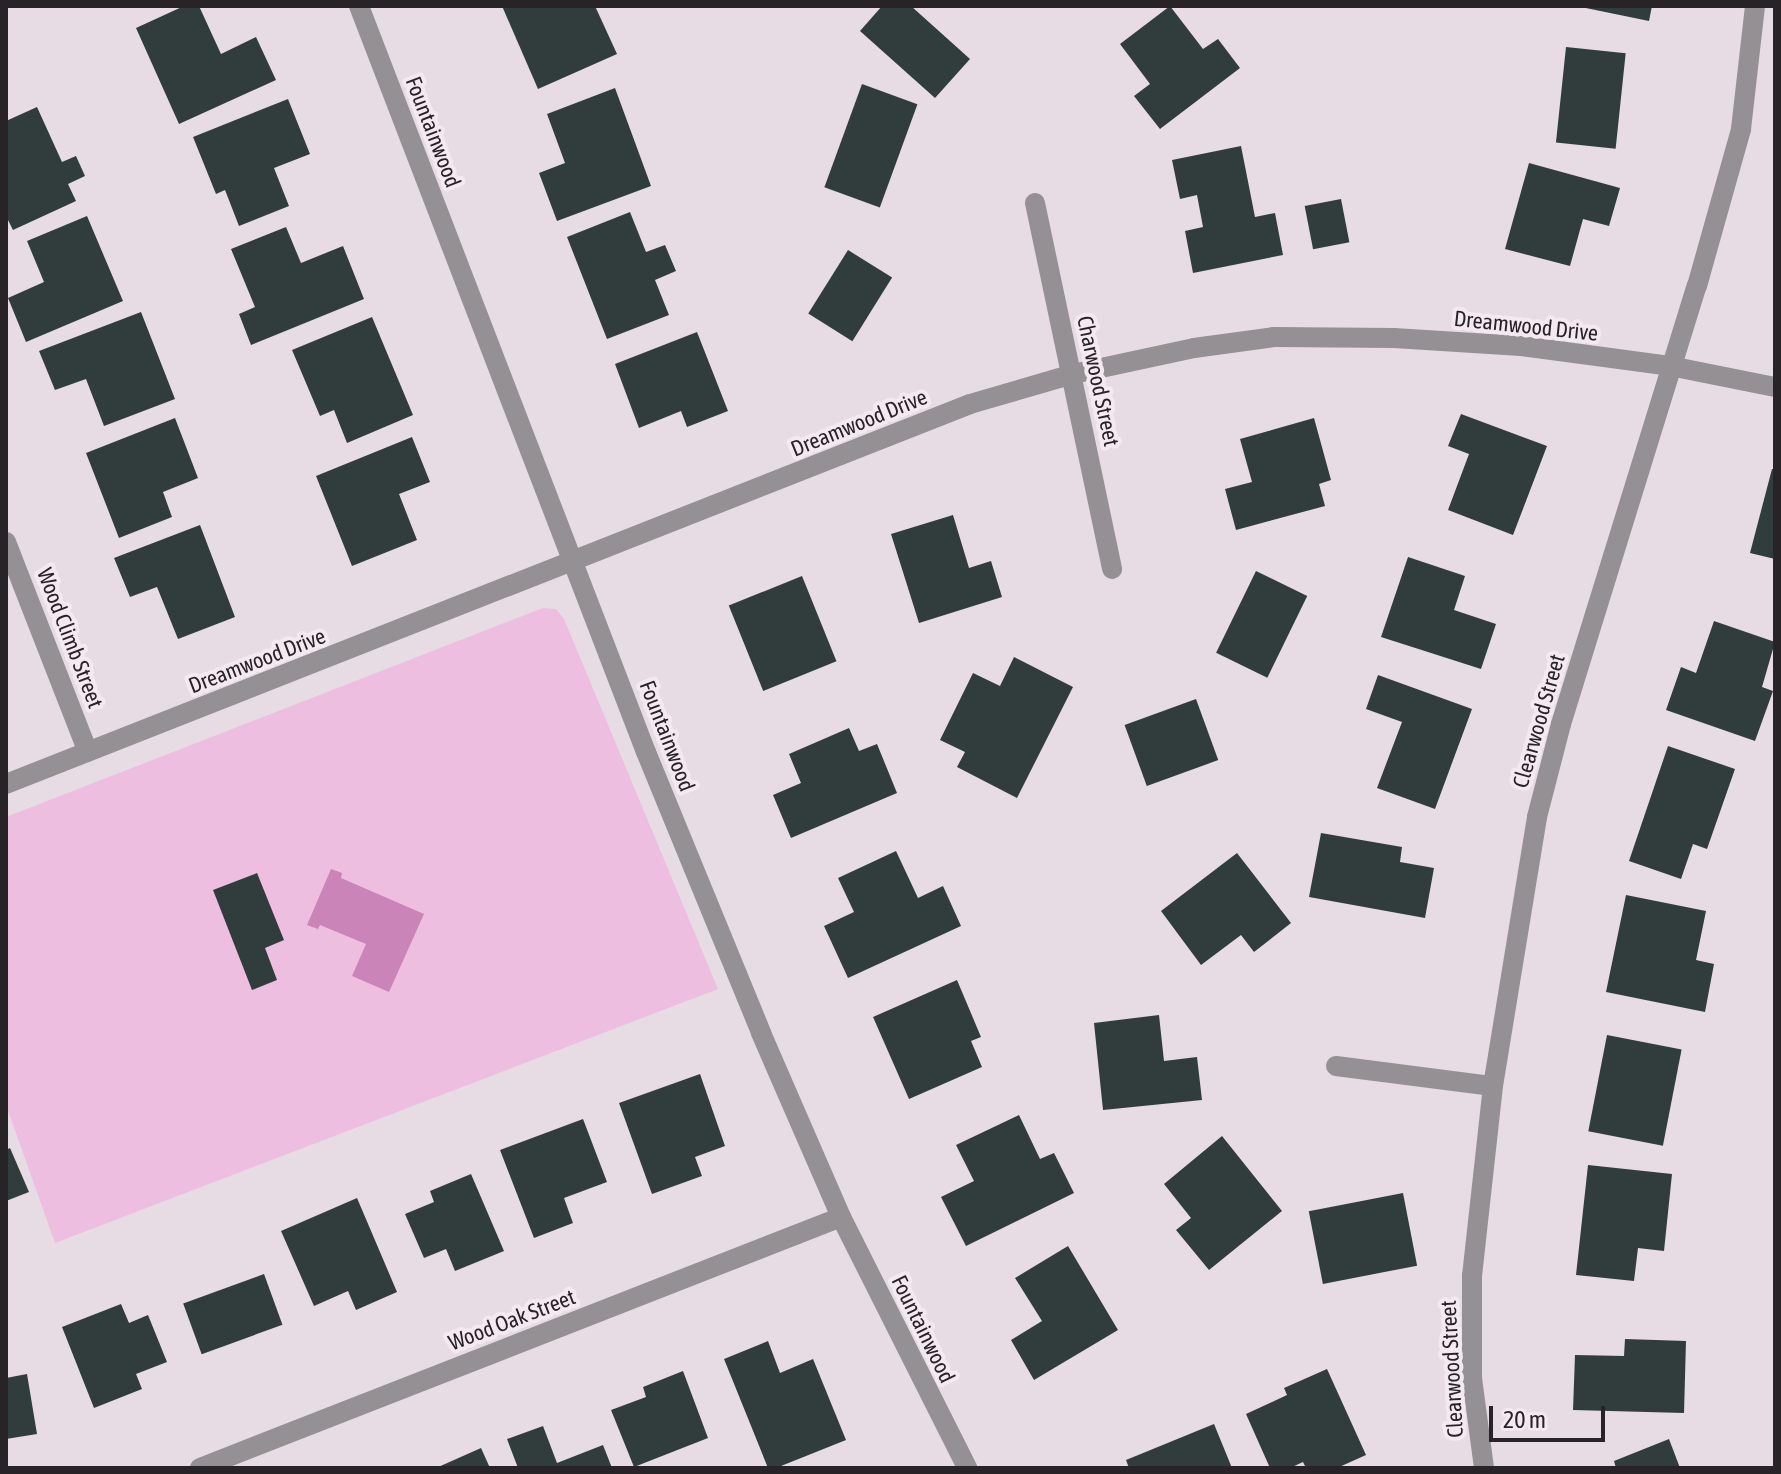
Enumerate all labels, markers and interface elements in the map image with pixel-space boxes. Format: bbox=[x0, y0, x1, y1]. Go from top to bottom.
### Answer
street label: Fountainwood bbox=[400, 73, 466, 191]
street label: Dreamwood Drive bbox=[1453, 305, 1599, 347]
street label: Charwood Street bbox=[1071, 313, 1125, 449]
street label: Dreamwood Drive bbox=[787, 384, 931, 462]
street label: Wood Climb Street bbox=[31, 564, 109, 712]
street label: Dreamwood Drive bbox=[185, 623, 329, 699]
street label: Clearwood Street bbox=[1507, 651, 1571, 791]
street label: Fountainwood bbox=[634, 677, 700, 795]
street label: Fountainwood bbox=[886, 1271, 960, 1387]
street label: Wood Oak Street bbox=[445, 1284, 579, 1356]
street label: Clearwood Street bbox=[1435, 1300, 1469, 1438]
scale bar bbox=[1493, 1390, 1609, 1440]
text: 20 m bbox=[1503, 1406, 1546, 1433]

